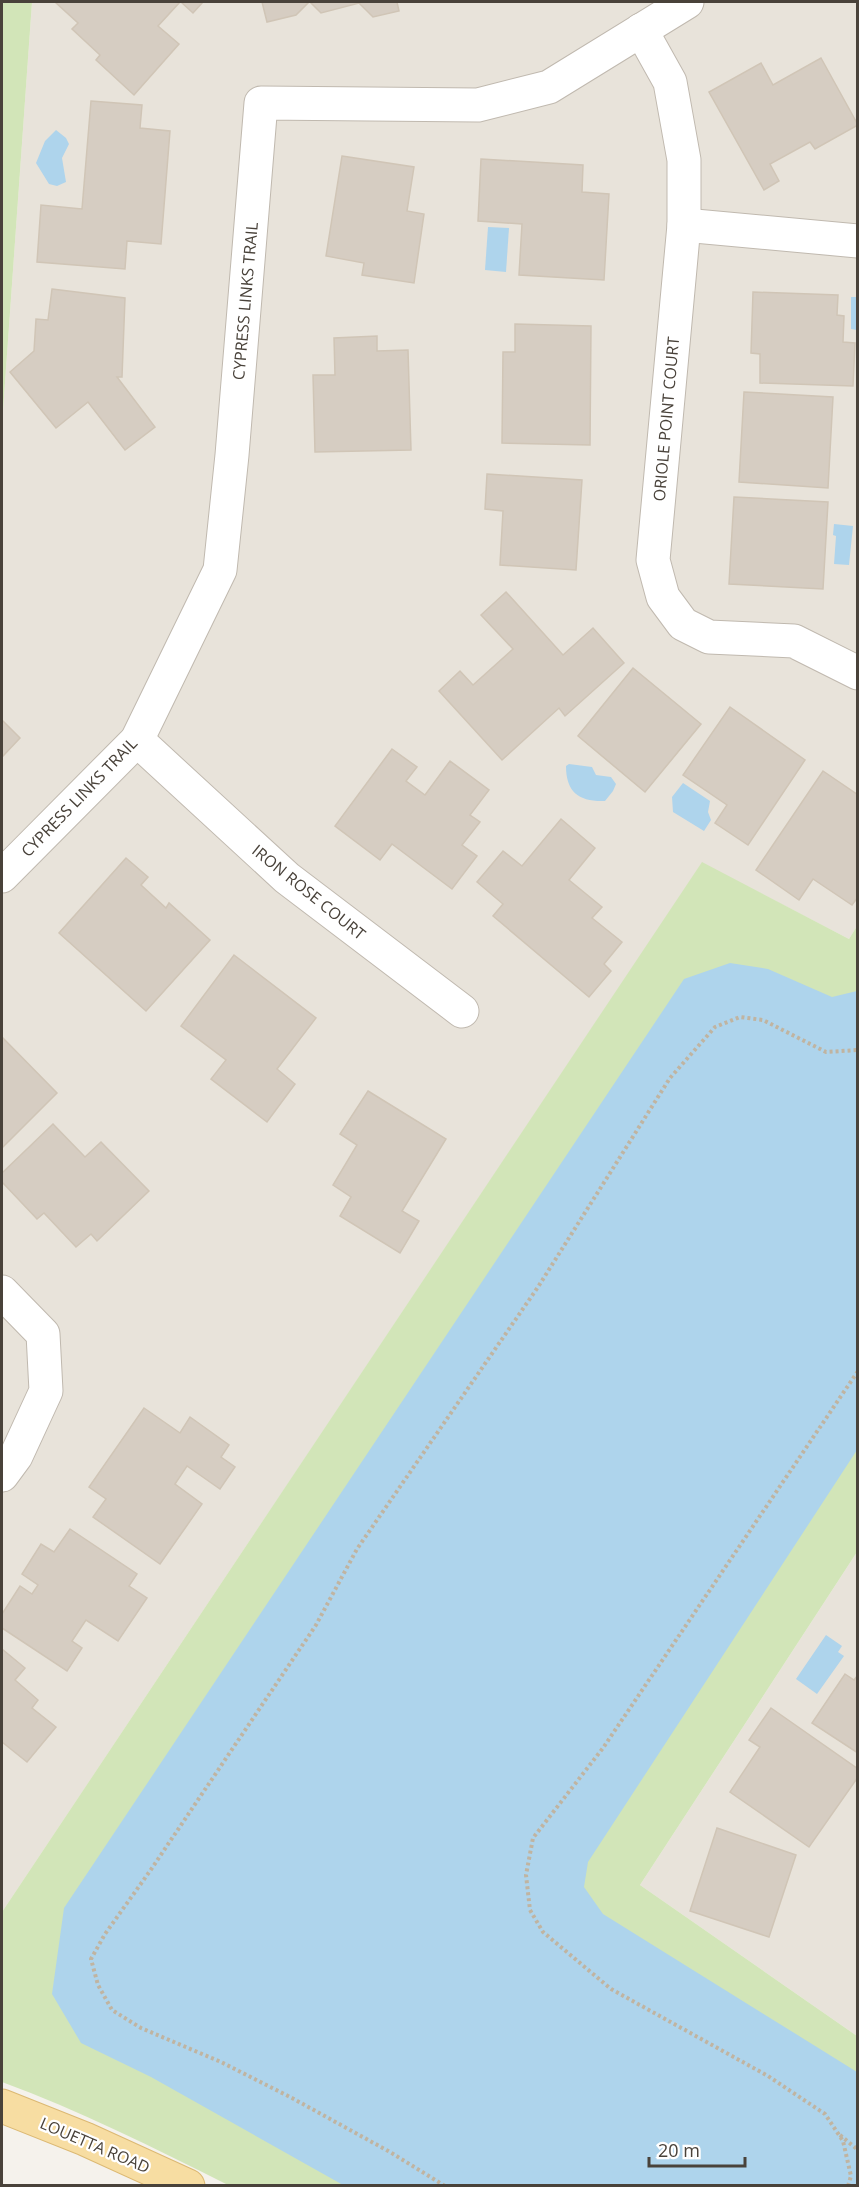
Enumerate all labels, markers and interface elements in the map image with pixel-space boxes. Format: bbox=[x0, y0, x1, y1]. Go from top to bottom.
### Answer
street label: CYPRESS LINKS TRAIL bbox=[227, 221, 263, 381]
street label: ORIOLE POINT COURT bbox=[648, 336, 684, 502]
street label: CYPRESS LINKS TRAIL bbox=[16, 732, 142, 862]
street label: IRON ROSE COURT bbox=[248, 839, 370, 945]
street label: LOUETTA ROAD bbox=[37, 2112, 153, 2178]
scale bar bbox=[649, 2130, 745, 2168]
text: 20 m bbox=[658, 2138, 700, 2162]

